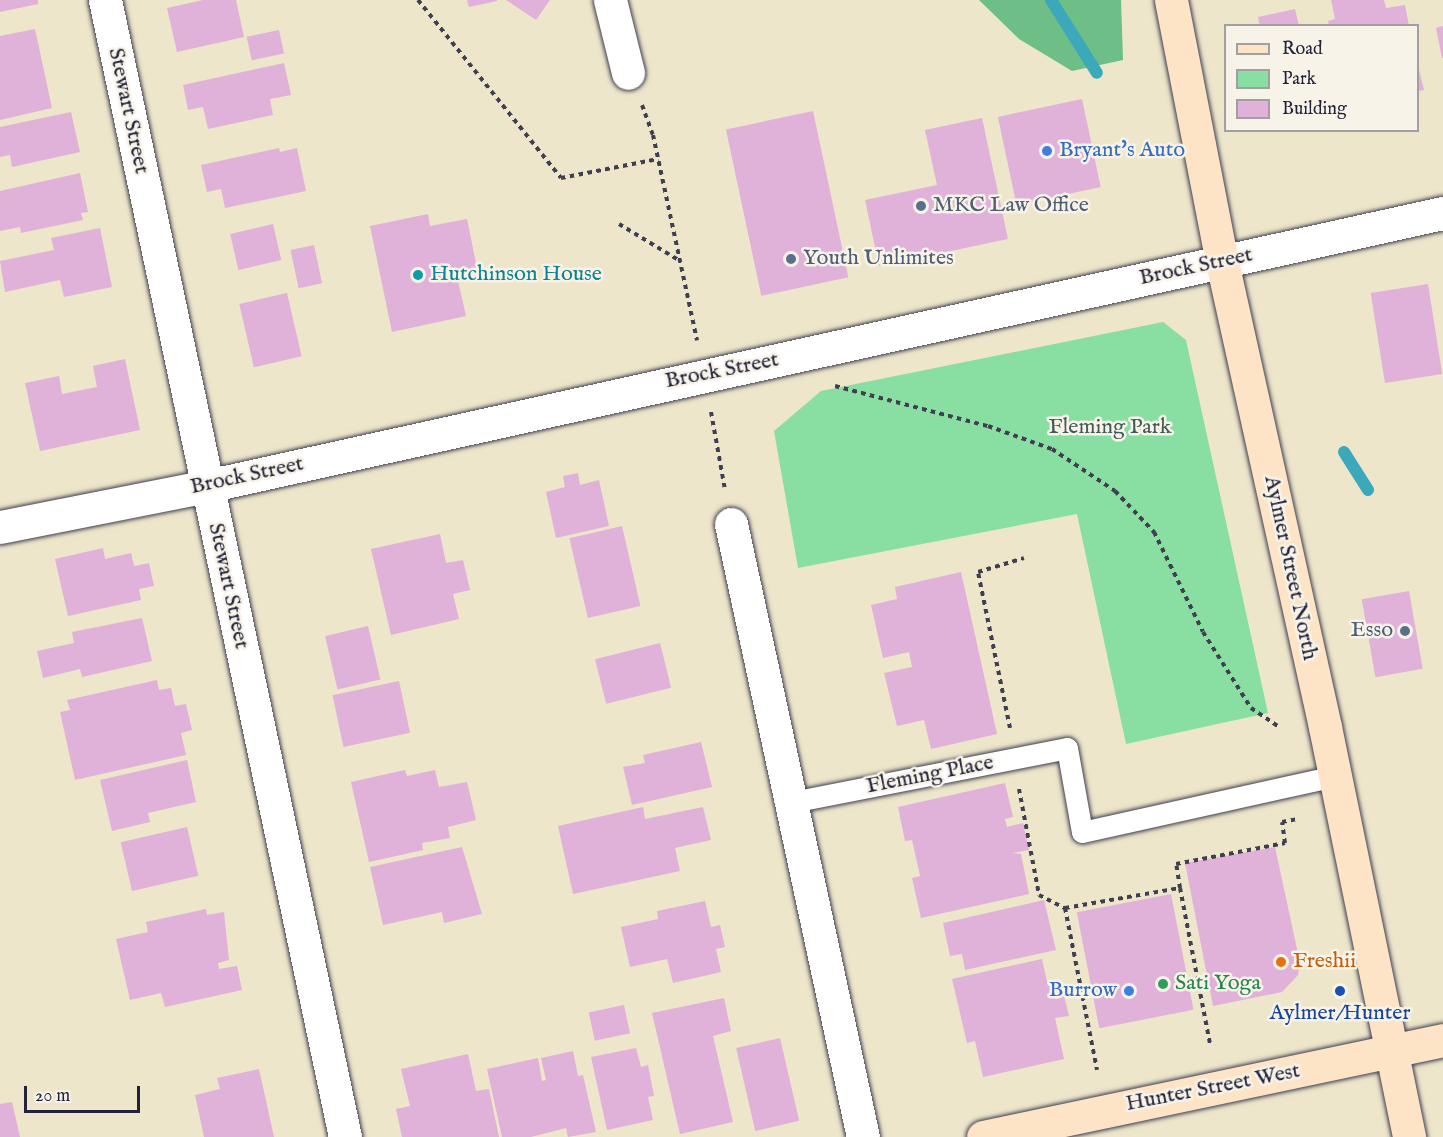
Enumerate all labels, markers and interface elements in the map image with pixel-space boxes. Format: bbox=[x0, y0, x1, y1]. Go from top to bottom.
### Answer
legend bbox=[1224, 24, 1419, 132]
text: Road bbox=[1282, 38, 1323, 61]
street label: Stewart Street bbox=[102, 46, 154, 176]
text: Park bbox=[1282, 68, 1316, 91]
text: Building bbox=[1282, 98, 1347, 121]
place label: Bryant's Auto bbox=[1059, 138, 1185, 164]
marker: Bryant's Auto bbox=[1040, 144, 1054, 158]
place label: MKC Law Office bbox=[933, 193, 1089, 219]
marker: MKC Law Office bbox=[914, 199, 928, 213]
street label: Brock Street bbox=[1137, 242, 1255, 292]
place label: Youth Unlimites bbox=[803, 246, 954, 272]
marker: Youth Unlimites bbox=[784, 252, 798, 266]
place label: Hutchinson House bbox=[430, 262, 602, 288]
marker: Hutchinson House bbox=[411, 268, 425, 282]
street label: Brock Street bbox=[663, 347, 781, 395]
park label: Fleming Park bbox=[1048, 415, 1172, 441]
street label: Brock Street bbox=[188, 451, 306, 501]
street label: Aylmer Street North bbox=[1258, 473, 1322, 663]
street label: Stewart Street bbox=[202, 521, 254, 651]
place label: Esso bbox=[1350, 618, 1393, 644]
marker: Esso bbox=[1398, 624, 1412, 638]
street label: Fleming Place bbox=[864, 750, 996, 800]
place label: Freshii bbox=[1293, 949, 1356, 975]
marker: Freshii bbox=[1274, 955, 1288, 969]
place label: Sati Yoga bbox=[1175, 971, 1261, 997]
marker: Sati Yoga bbox=[1156, 977, 1170, 991]
place label: Burrow bbox=[1049, 978, 1117, 1004]
marker: Burrow bbox=[1122, 984, 1136, 998]
marker: Aylmer/Hunter bbox=[1333, 984, 1347, 998]
place label: Aylmer/Hunter bbox=[1270, 1001, 1410, 1027]
street label: Hunter Street West bbox=[1124, 1058, 1302, 1118]
scale bar bbox=[27, 1074, 142, 1112]
text: 20 m bbox=[35, 1085, 70, 1108]

